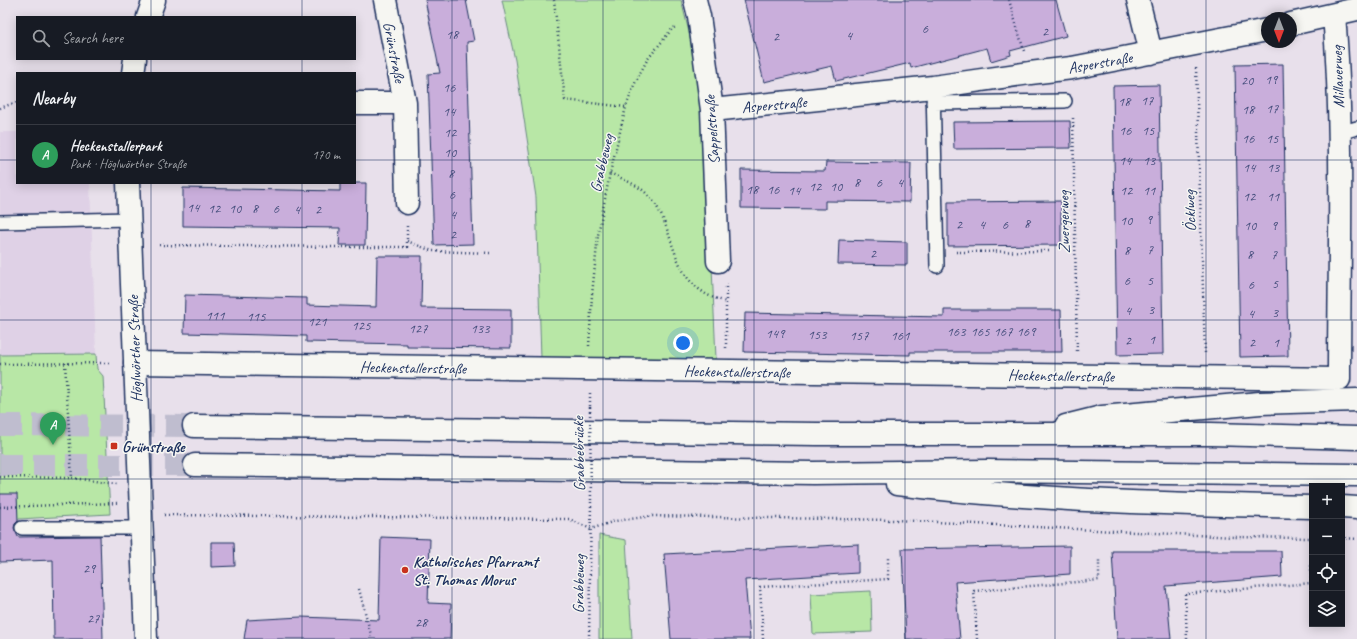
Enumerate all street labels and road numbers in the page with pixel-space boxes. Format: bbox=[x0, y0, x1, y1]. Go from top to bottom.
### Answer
street label: Grünstraße bbox=[378, 20, 410, 86]
street label: Millauerweg bbox=[1327, 44, 1349, 109]
street label: Asperstraße bbox=[1067, 47, 1136, 78]
street label: Asperstraße bbox=[741, 92, 809, 118]
street label: Sappelstraße bbox=[699, 93, 724, 165]
street label: Grabbeweg bbox=[586, 131, 619, 194]
street label: Zwergerweg bbox=[1053, 189, 1075, 254]
street label: Öcklweg bbox=[1179, 189, 1201, 232]
street label: Höglwörther Straße bbox=[123, 293, 147, 403]
street label: Heckenstallerstraße bbox=[360, 357, 468, 379]
street label: Heckenstallerstraße bbox=[684, 361, 792, 383]
street label: Heckenstallerstraße bbox=[1008, 365, 1116, 387]
street label: Grabbebrücke bbox=[568, 415, 590, 492]
street label: Grabbeweg bbox=[568, 553, 590, 614]

